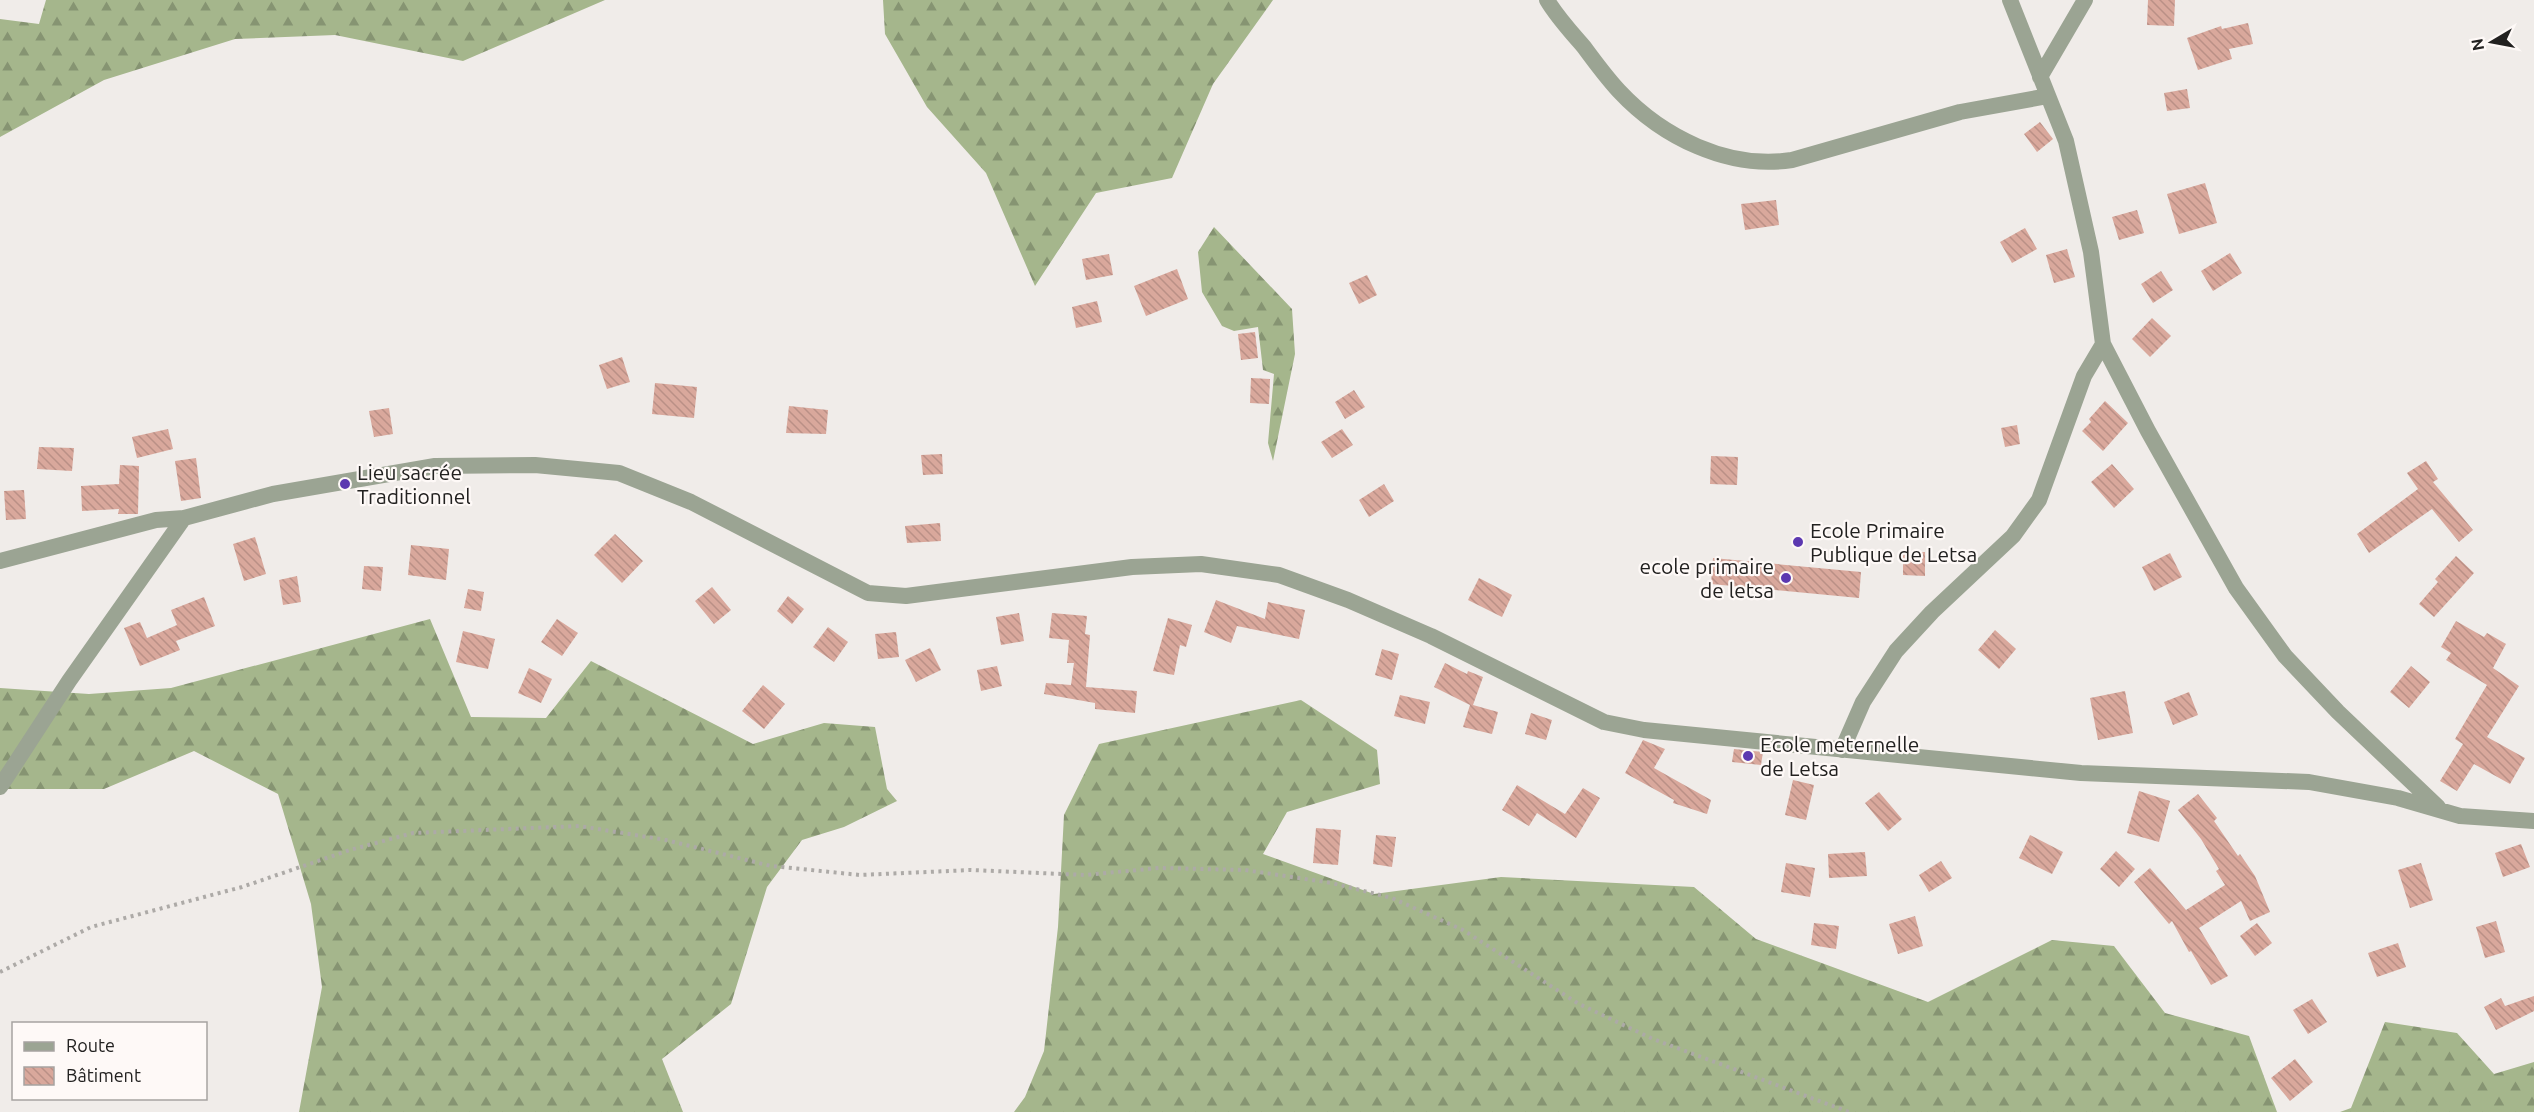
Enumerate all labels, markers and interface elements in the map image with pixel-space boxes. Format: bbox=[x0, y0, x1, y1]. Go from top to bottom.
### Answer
north arrow bbox=[2462, 12, 2522, 72]
text: N bbox=[2467, 37, 2487, 52]
place label: Lieu sacrée Traditionnel bbox=[357, 460, 471, 508]
marker: Lieu sacrée Traditionnel bbox=[338, 477, 352, 491]
place label: Ecole Primaire Publique de Letsa bbox=[1810, 518, 1977, 566]
marker: Ecole Primaire Publique de Letsa bbox=[1791, 535, 1805, 549]
place label: ecole primaire de letsa bbox=[1640, 554, 1774, 602]
marker: ecole primaire de letsa bbox=[1779, 571, 1793, 585]
place label: Ecole meternelle de Letsa bbox=[1760, 732, 1919, 780]
marker: Ecole meternelle de Letsa bbox=[1741, 749, 1755, 763]
legend bbox=[12, 1022, 207, 1100]
text: Route bbox=[66, 1035, 115, 1055]
text: Bâtiment bbox=[66, 1065, 141, 1085]

